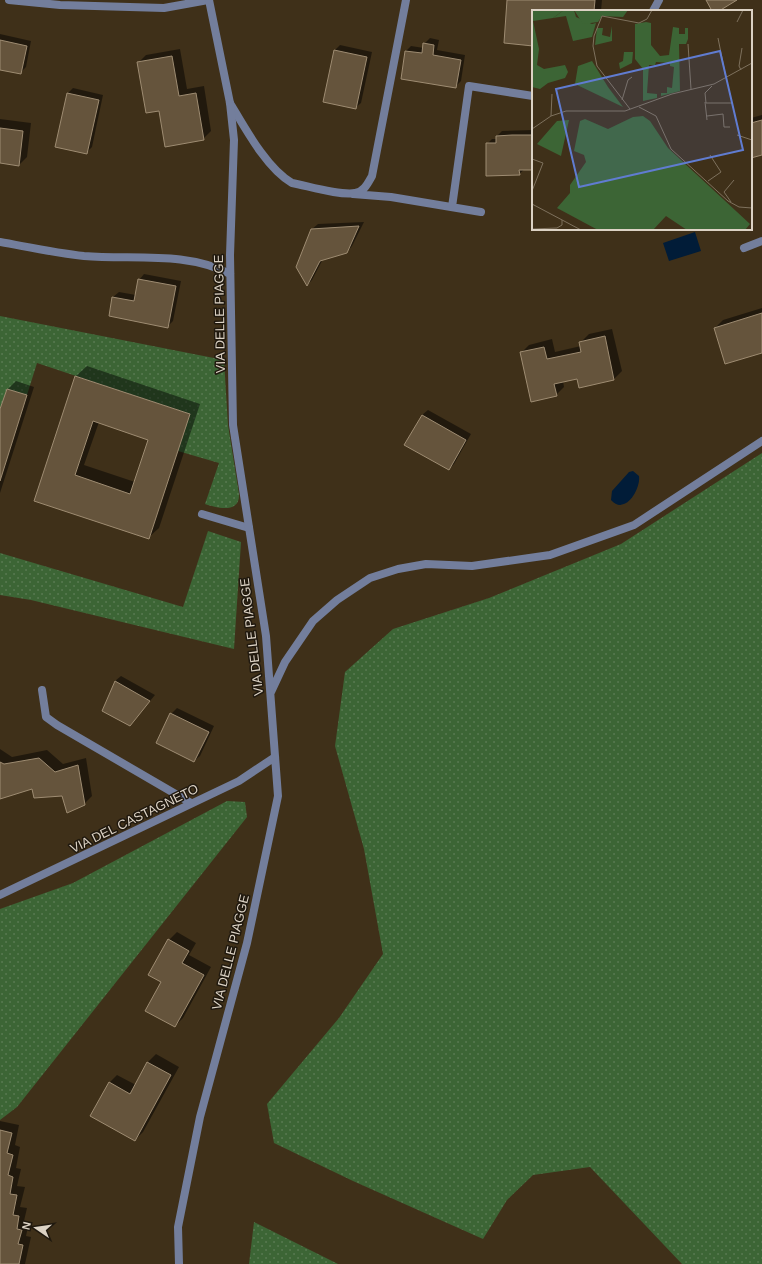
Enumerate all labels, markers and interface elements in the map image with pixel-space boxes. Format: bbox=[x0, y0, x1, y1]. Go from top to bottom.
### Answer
inset map bbox=[532, 10, 752, 230]
street label: VIA DELLE PIAGGE bbox=[211, 254, 228, 373]
street label: VIA DELLE PIAGGE bbox=[237, 577, 266, 697]
street label: VIA DEL CASTAGNETO bbox=[68, 781, 201, 856]
street label: VIA DELLE PIAGGE bbox=[209, 892, 252, 1011]
north arrow bbox=[16, 1208, 56, 1248]
text: N bbox=[20, 1220, 33, 1231]

